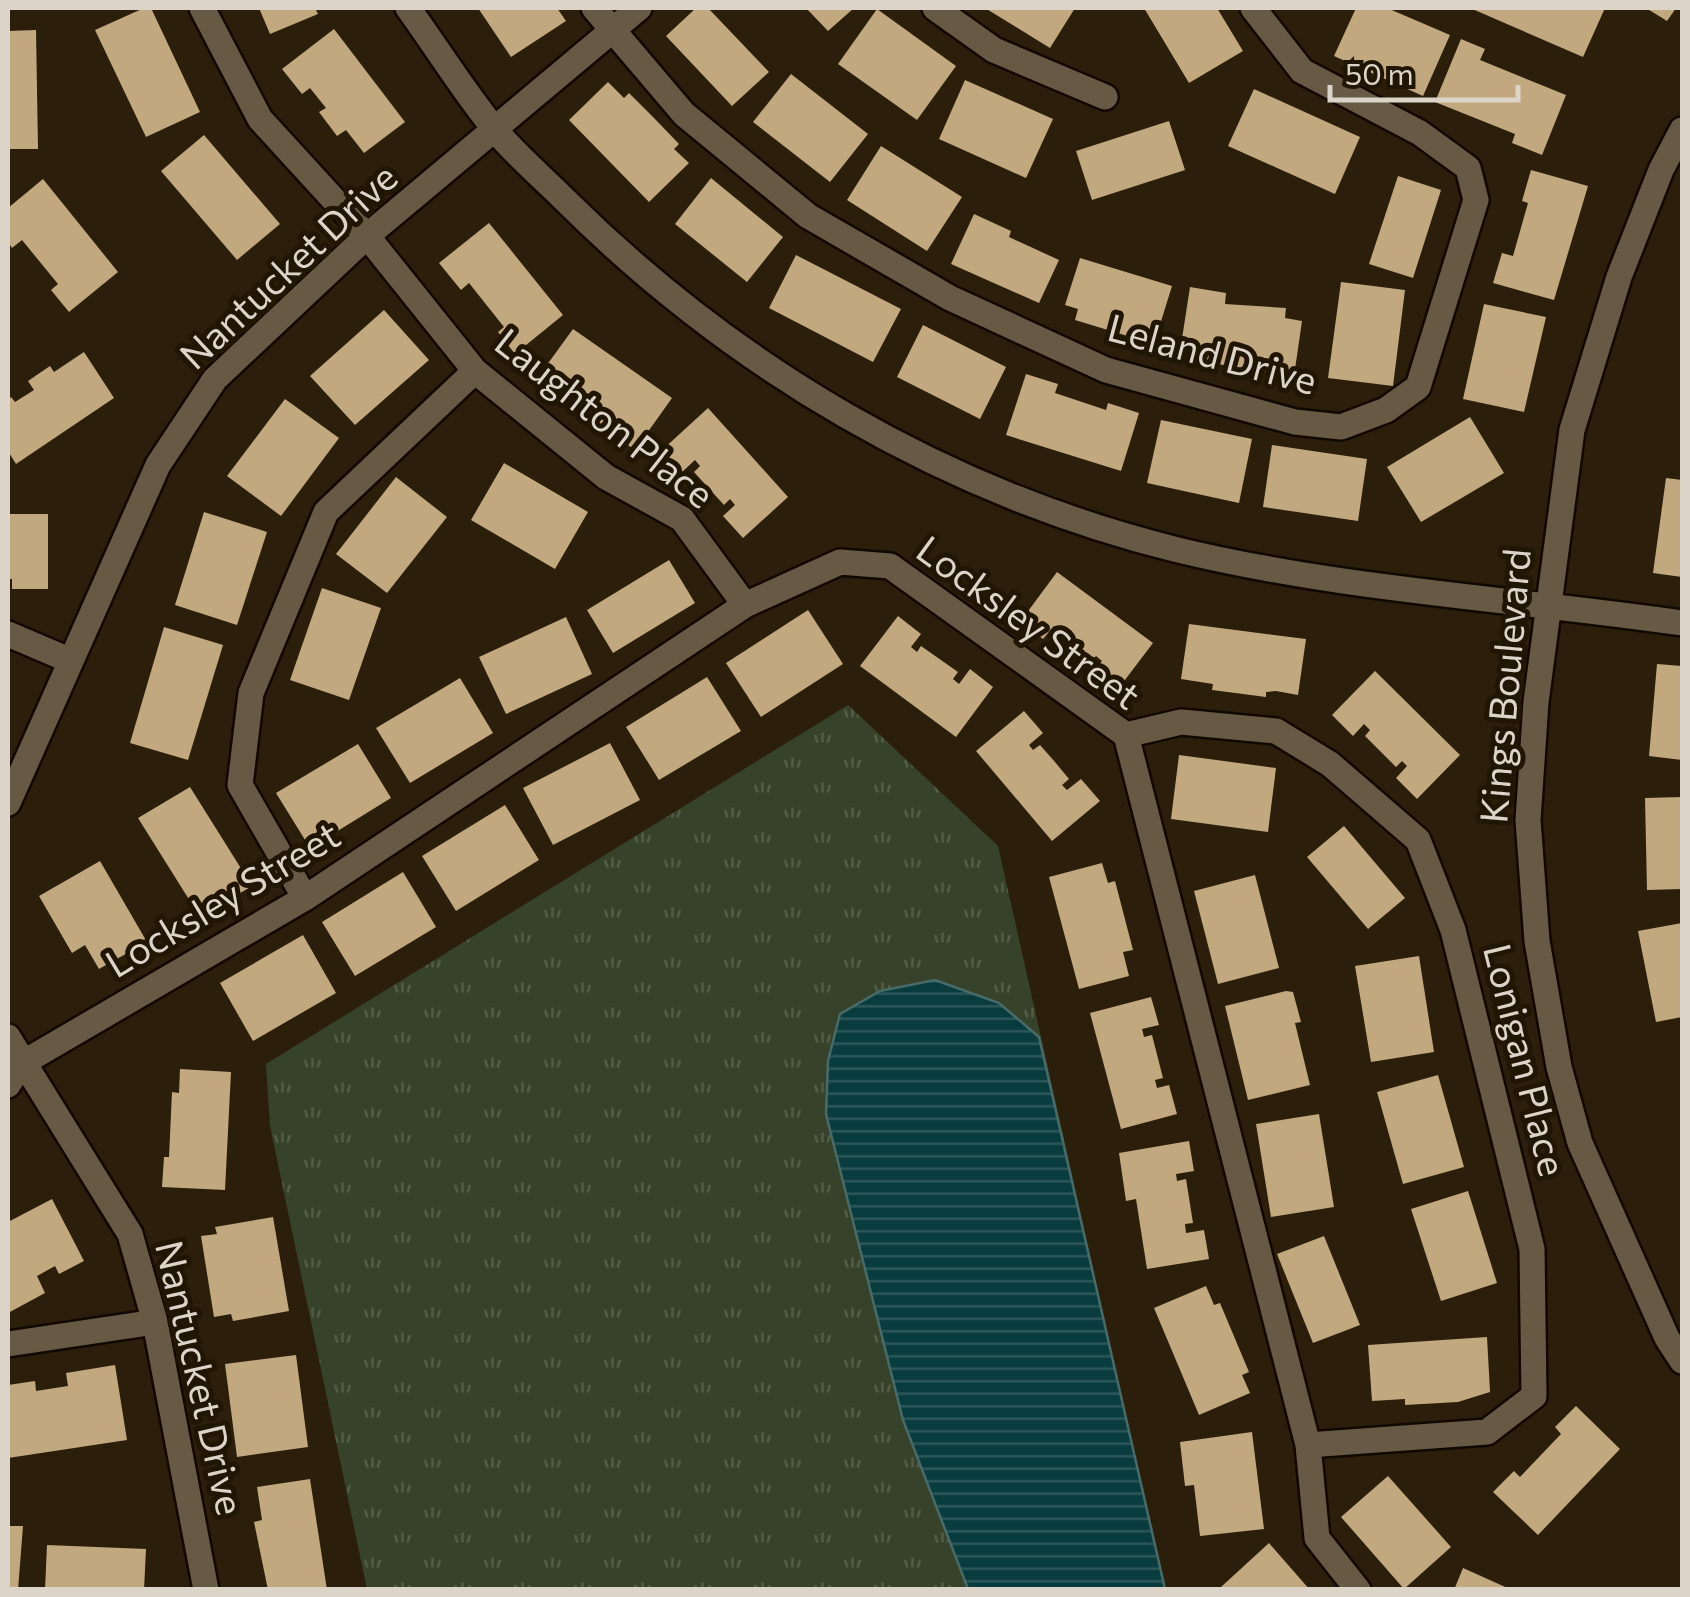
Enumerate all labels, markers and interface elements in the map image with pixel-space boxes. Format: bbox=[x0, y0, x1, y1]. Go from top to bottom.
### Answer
scale bar bbox=[1330, 40, 1518, 102]
text: 50 m bbox=[1345, 54, 1414, 91]
street label: Nantucket Drive bbox=[169, 152, 406, 378]
street label: Leland Drive bbox=[1103, 302, 1322, 403]
street label: Laughton Place bbox=[487, 317, 724, 517]
street label: Locksley Street bbox=[909, 524, 1150, 718]
street label: Kings Boulevard bbox=[1468, 547, 1539, 825]
street label: Locksley Street bbox=[96, 810, 347, 986]
street label: Lonigan Place bbox=[1475, 939, 1578, 1180]
street label: Nantucket Drive bbox=[147, 1236, 256, 1519]

